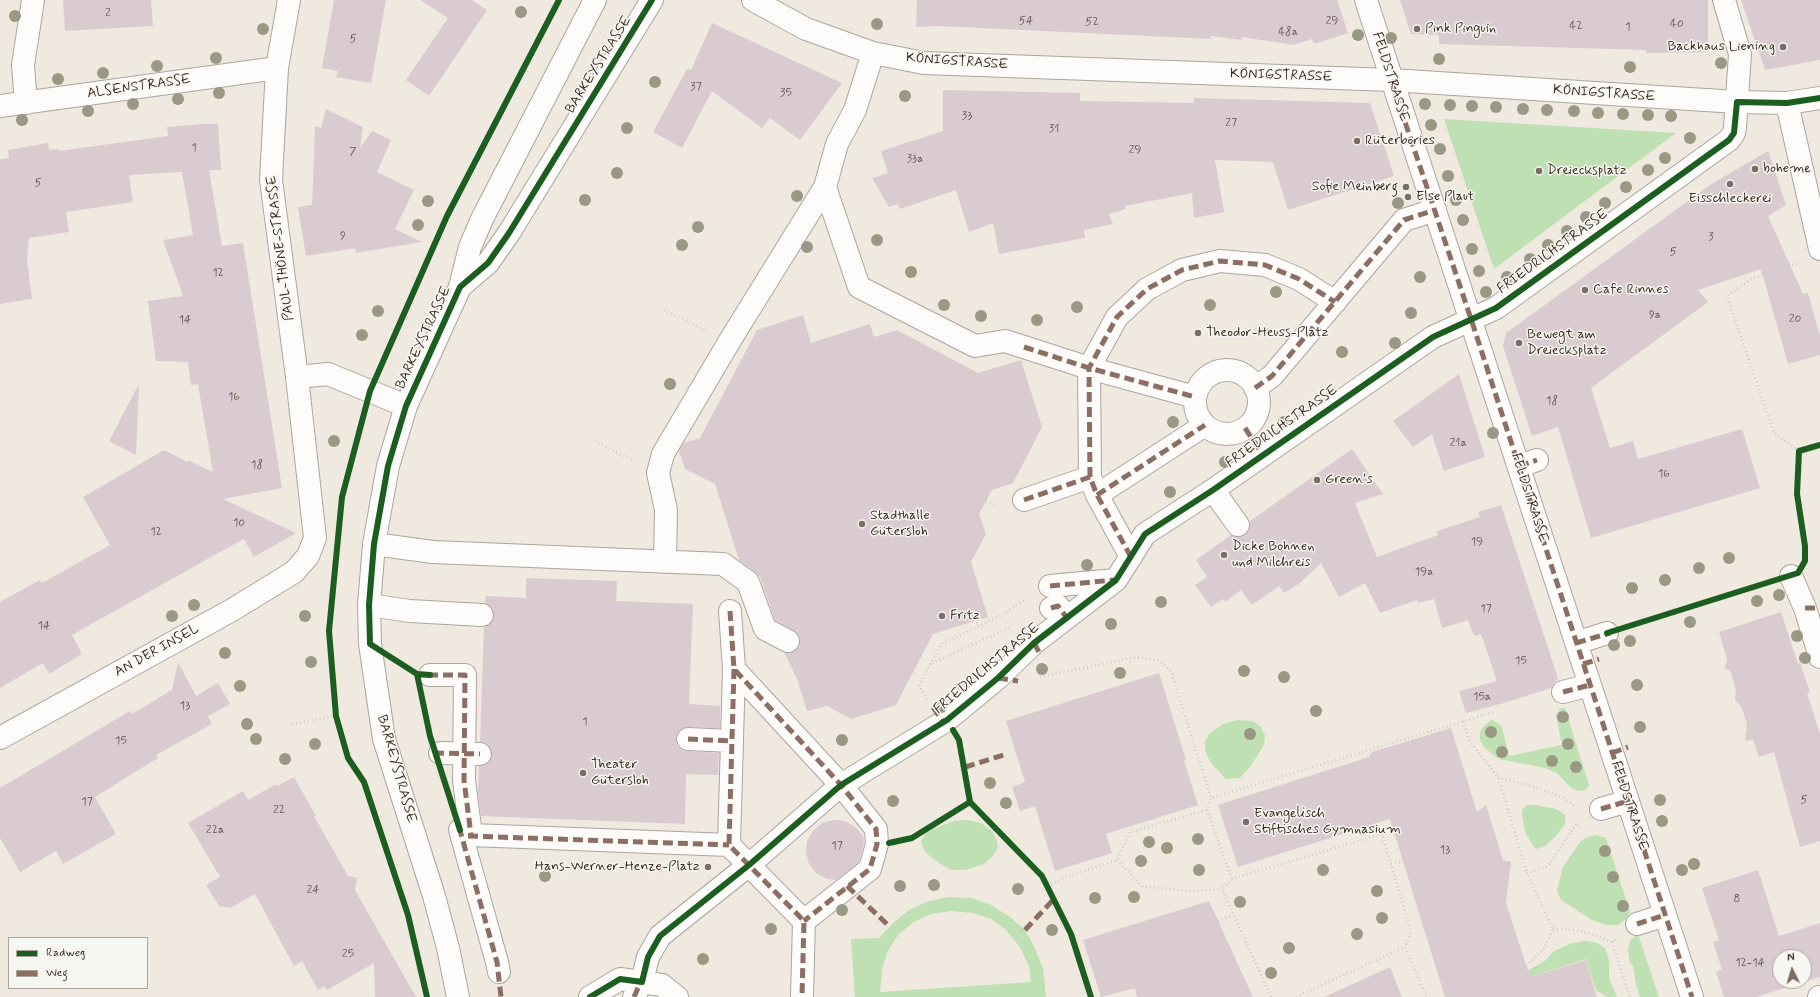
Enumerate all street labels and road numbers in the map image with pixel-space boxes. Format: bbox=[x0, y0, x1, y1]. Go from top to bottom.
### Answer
street label: BARKEYSTRASSE bbox=[562, 13, 636, 117]
street label: FELDSTRASSE bbox=[1368, 30, 1412, 124]
street label: KÖNIGSTRASSE bbox=[905, 50, 1009, 74]
street label: KÖNIGSTRASSE bbox=[1229, 66, 1333, 86]
street label: ALSENSTRASSE bbox=[86, 71, 192, 103]
street label: KÖNIGSTRASSE bbox=[1552, 82, 1656, 106]
street label: PAUL-THÖNE-STRASSE bbox=[264, 174, 298, 322]
street label: FRIEDRICHSTRASSE bbox=[1494, 206, 1612, 298]
street label: BARKEYSTRASSE bbox=[393, 284, 455, 392]
street label: FRIEDRICHSTRASSE bbox=[1223, 382, 1341, 472]
street label: FELDSTRASSE bbox=[1507, 451, 1551, 545]
street label: FRIEDRICHSTRASSE bbox=[931, 620, 1043, 718]
street label: AN DER INSEL bbox=[112, 621, 202, 681]
street label: BARKEYSTRASSE bbox=[373, 713, 419, 825]
street label: FELDSTRASSE bbox=[1607, 759, 1651, 853]

